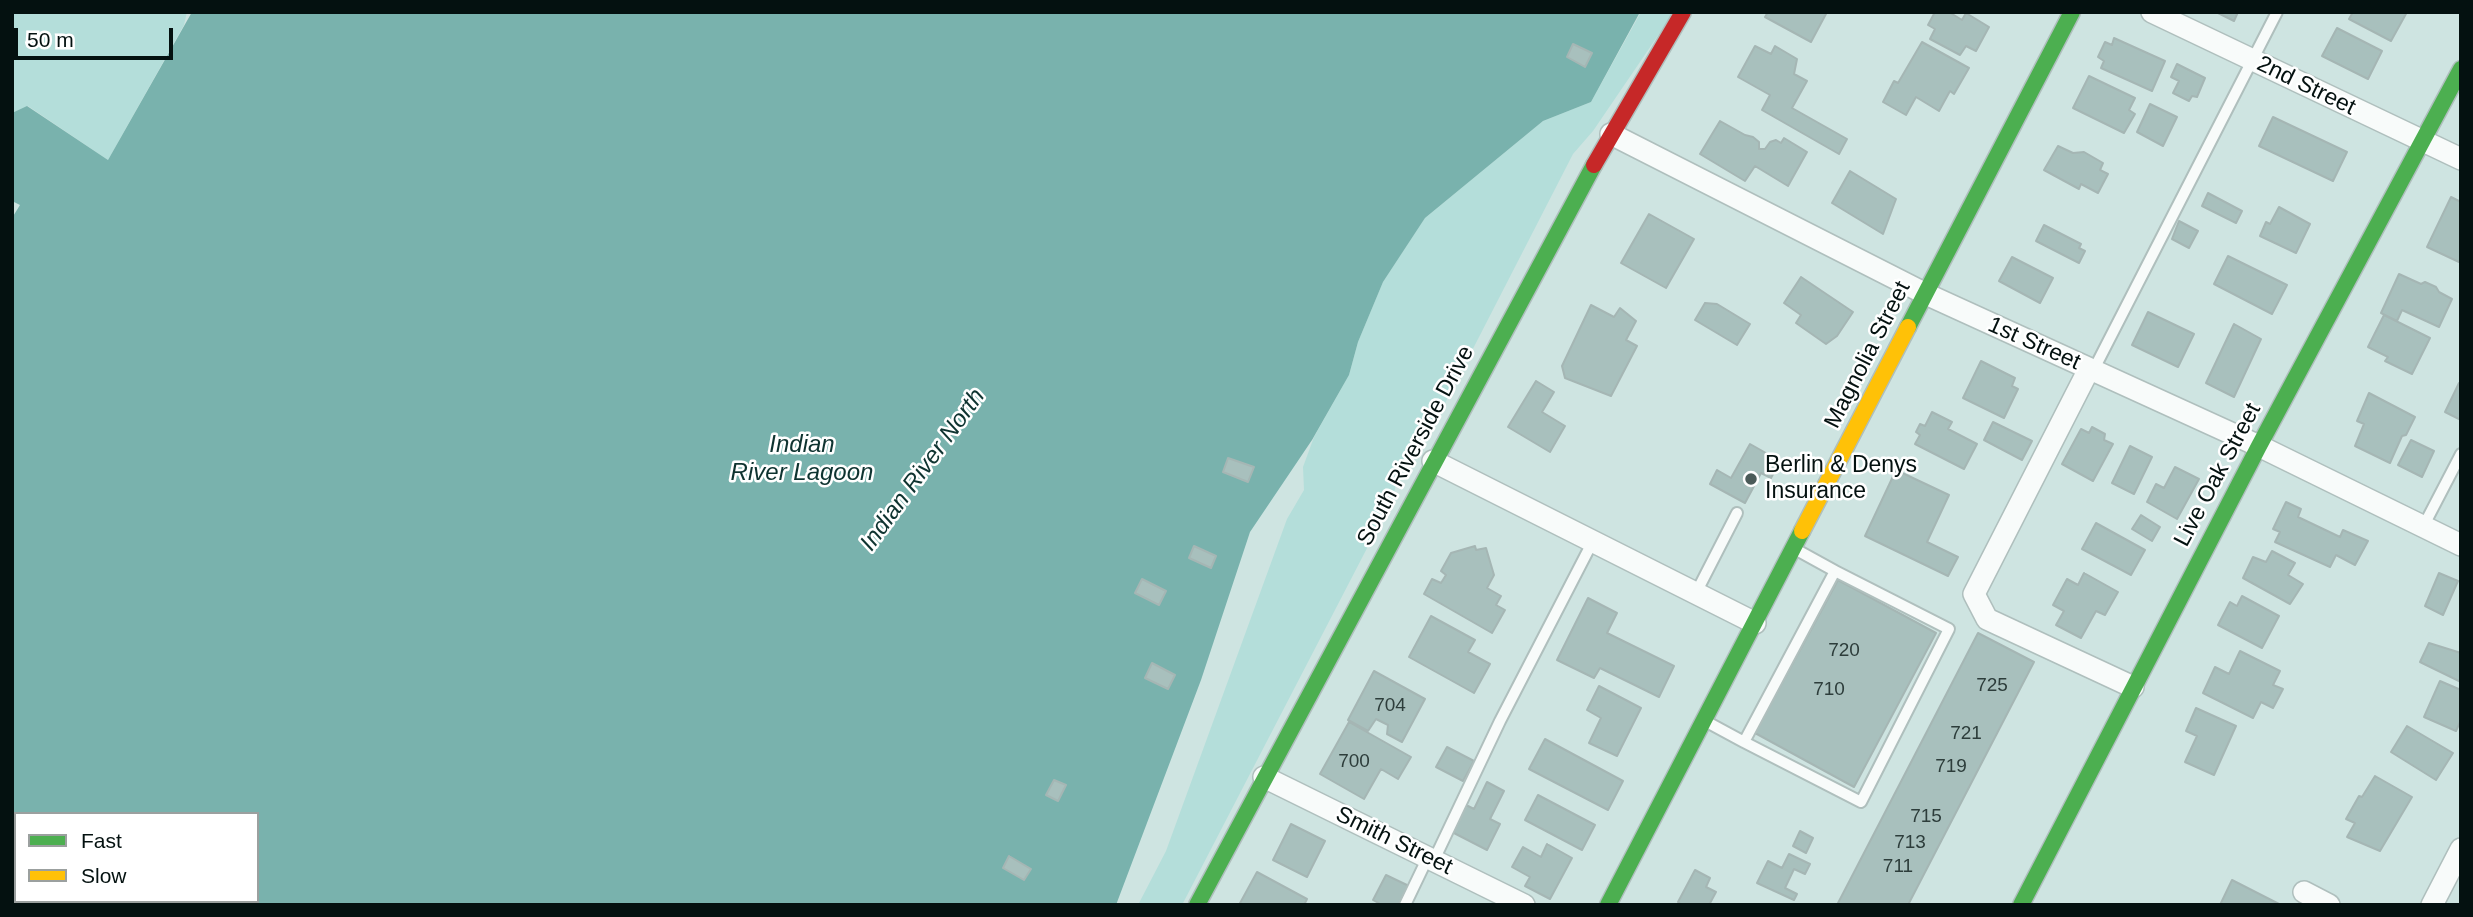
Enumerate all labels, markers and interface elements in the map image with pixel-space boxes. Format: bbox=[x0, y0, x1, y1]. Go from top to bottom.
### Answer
scale bar bbox=[18, 14, 177, 58]
text: 50 m bbox=[27, 28, 74, 51]
street label: 2nd Street bbox=[2252, 50, 2360, 122]
street label: Magnolia Street bbox=[1819, 277, 1917, 433]
street label: 1st Street bbox=[1983, 311, 2085, 377]
street label: South Riverside Drive bbox=[1352, 341, 1480, 551]
water label: Indian River North bbox=[855, 383, 991, 557]
street label: Live Oak Street bbox=[2169, 399, 2267, 551]
water label: Indian River Lagoon bbox=[731, 431, 873, 487]
place label: Berlin & Denys Insurance bbox=[1765, 452, 1917, 506]
marker: Berlin & Denys Insurance bbox=[1743, 471, 1759, 487]
house number: 720 bbox=[1828, 640, 1860, 662]
house number: 725 bbox=[1976, 675, 2008, 697]
house number: 710 bbox=[1813, 679, 1845, 701]
house number: 704 bbox=[1374, 695, 1406, 717]
house number: 721 bbox=[1950, 723, 1982, 745]
house number: 700 bbox=[1338, 751, 1370, 773]
house number: 719 bbox=[1935, 756, 1967, 778]
street label: Smith Street bbox=[1331, 801, 1457, 881]
house number: 715 bbox=[1910, 806, 1942, 828]
legend bbox=[14, 812, 259, 903]
text: Fast bbox=[81, 829, 122, 852]
house number: 713 bbox=[1894, 832, 1926, 854]
house number: 711 bbox=[1883, 856, 1913, 878]
text: Slow bbox=[81, 864, 127, 887]

